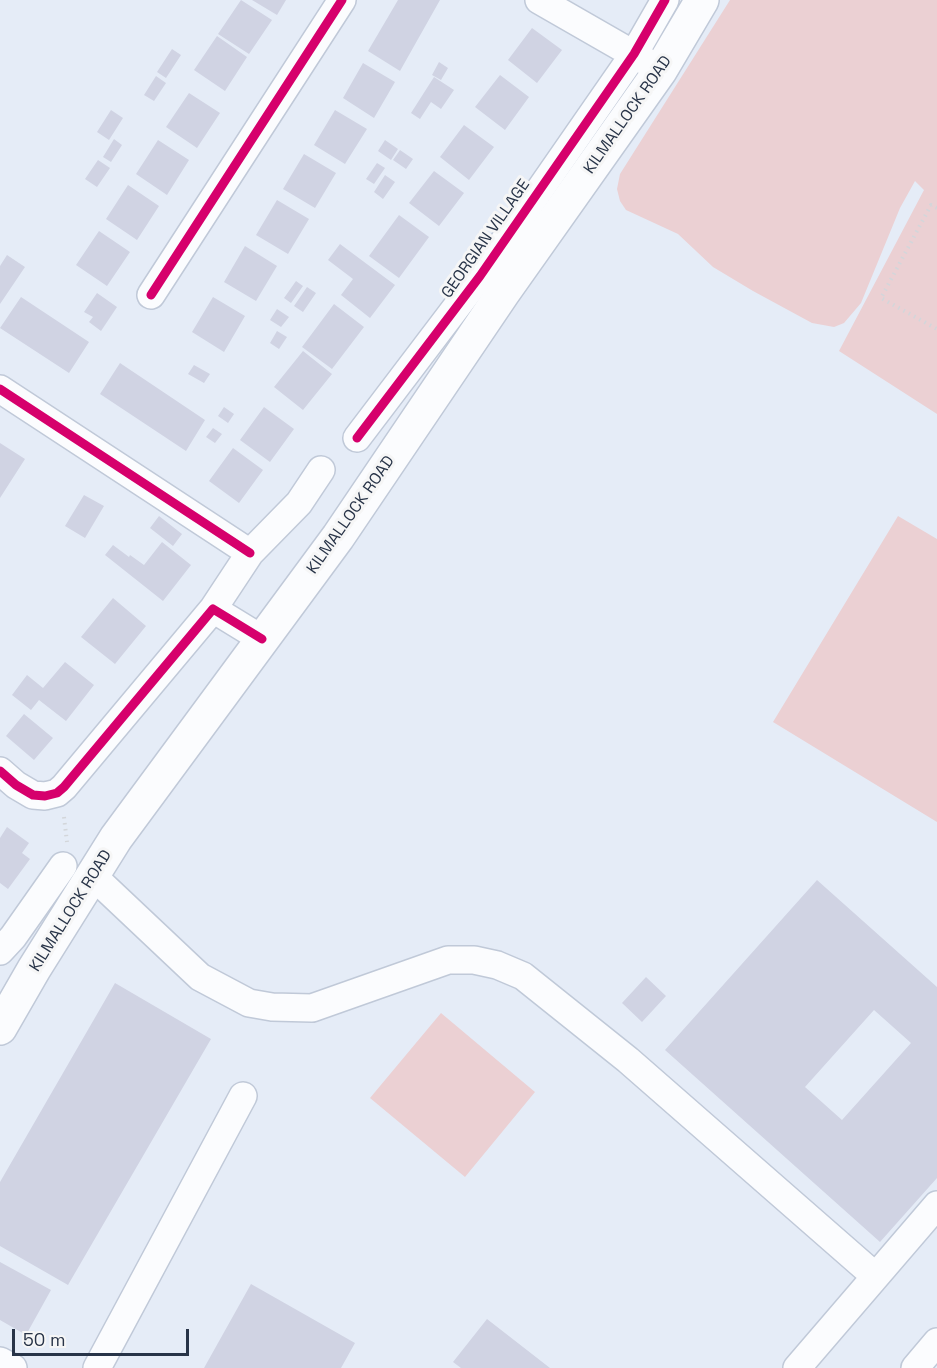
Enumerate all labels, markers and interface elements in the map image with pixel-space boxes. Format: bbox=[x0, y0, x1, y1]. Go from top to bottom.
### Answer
street label: KILMALLOCK ROAD bbox=[580, 52, 676, 178]
street label: GEORGIAN VILLAGE bbox=[438, 176, 534, 302]
street label: KILMALLOCK ROAD bbox=[303, 452, 399, 578]
street label: KILMALLOCK ROAD bbox=[26, 847, 116, 975]
scale bar bbox=[15, 1317, 192, 1355]
text: 50 m bbox=[23, 1328, 65, 1351]

